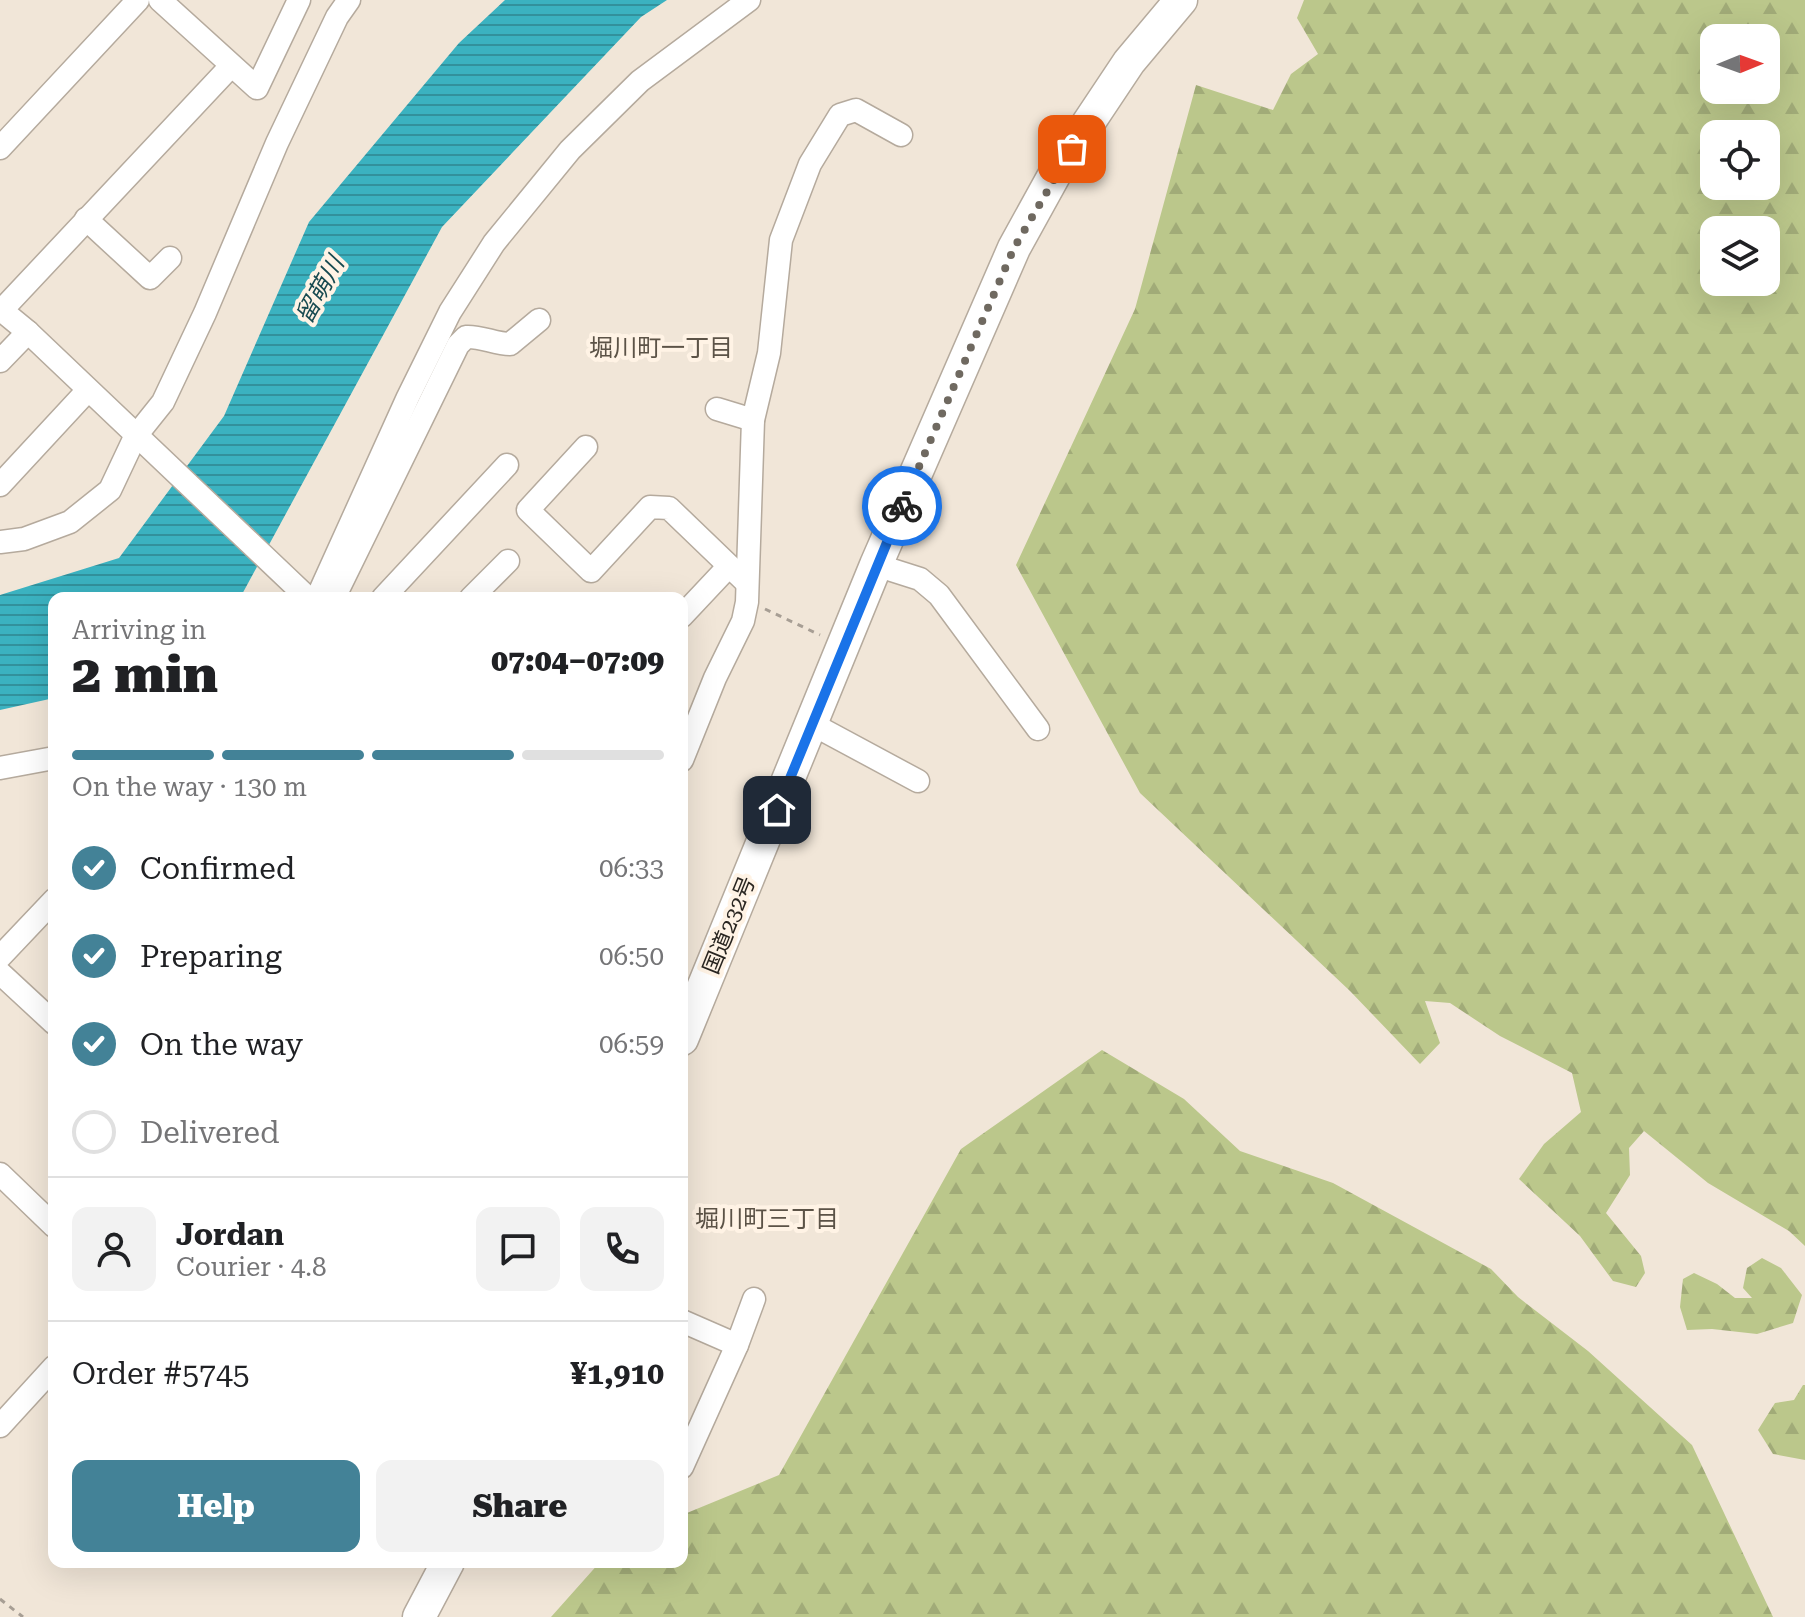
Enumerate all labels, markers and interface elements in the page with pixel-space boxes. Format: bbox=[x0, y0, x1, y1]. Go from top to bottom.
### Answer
north arrow bbox=[1700, 24, 1780, 104]
map controls bbox=[1700, 24, 1780, 296]
pin bbox=[1038, 115, 1106, 183]
button: locate bbox=[1700, 120, 1780, 200]
icon: bag bbox=[1050, 127, 1094, 171]
button: layers bbox=[1700, 216, 1780, 296]
water label: 留萌川 bbox=[290, 249, 351, 328]
district label: 堀川町一丁目 bbox=[589, 334, 733, 362]
courier bbox=[862, 466, 942, 546]
icon: bike bbox=[880, 484, 924, 528]
text: Arriving in bbox=[72, 615, 206, 645]
text: 07:04–07:09 bbox=[491, 643, 664, 678]
text: 2 min bbox=[72, 644, 218, 705]
text: On the way · 130 m bbox=[72, 772, 307, 802]
pin bbox=[743, 776, 811, 844]
icon: home bbox=[755, 788, 799, 832]
icon: check bbox=[72, 846, 116, 890]
text: Confirmed bbox=[140, 851, 295, 886]
text: 06:33 bbox=[599, 853, 664, 883]
street label: 国道232号 bbox=[698, 873, 760, 977]
icon: check bbox=[72, 934, 116, 978]
text: Preparing bbox=[140, 939, 282, 974]
text: 06:50 bbox=[599, 941, 664, 971]
icon: check bbox=[72, 1022, 116, 1066]
text: On the way bbox=[140, 1027, 303, 1062]
text: 06:59 bbox=[599, 1029, 664, 1059]
text: Delivered bbox=[140, 1115, 279, 1150]
district label: 堀川町三丁目 bbox=[695, 1205, 839, 1233]
button: person bbox=[72, 1207, 156, 1291]
button: chat bbox=[476, 1207, 560, 1291]
button: phone bbox=[580, 1207, 664, 1291]
text: Jordan bbox=[176, 1217, 284, 1252]
text: Courier · 4.8 bbox=[176, 1252, 326, 1282]
text: Order #5745 bbox=[72, 1356, 250, 1391]
text: ¥1,910 bbox=[570, 1356, 664, 1391]
button: Help bbox=[72, 1460, 360, 1552]
button: Share bbox=[376, 1460, 664, 1552]

